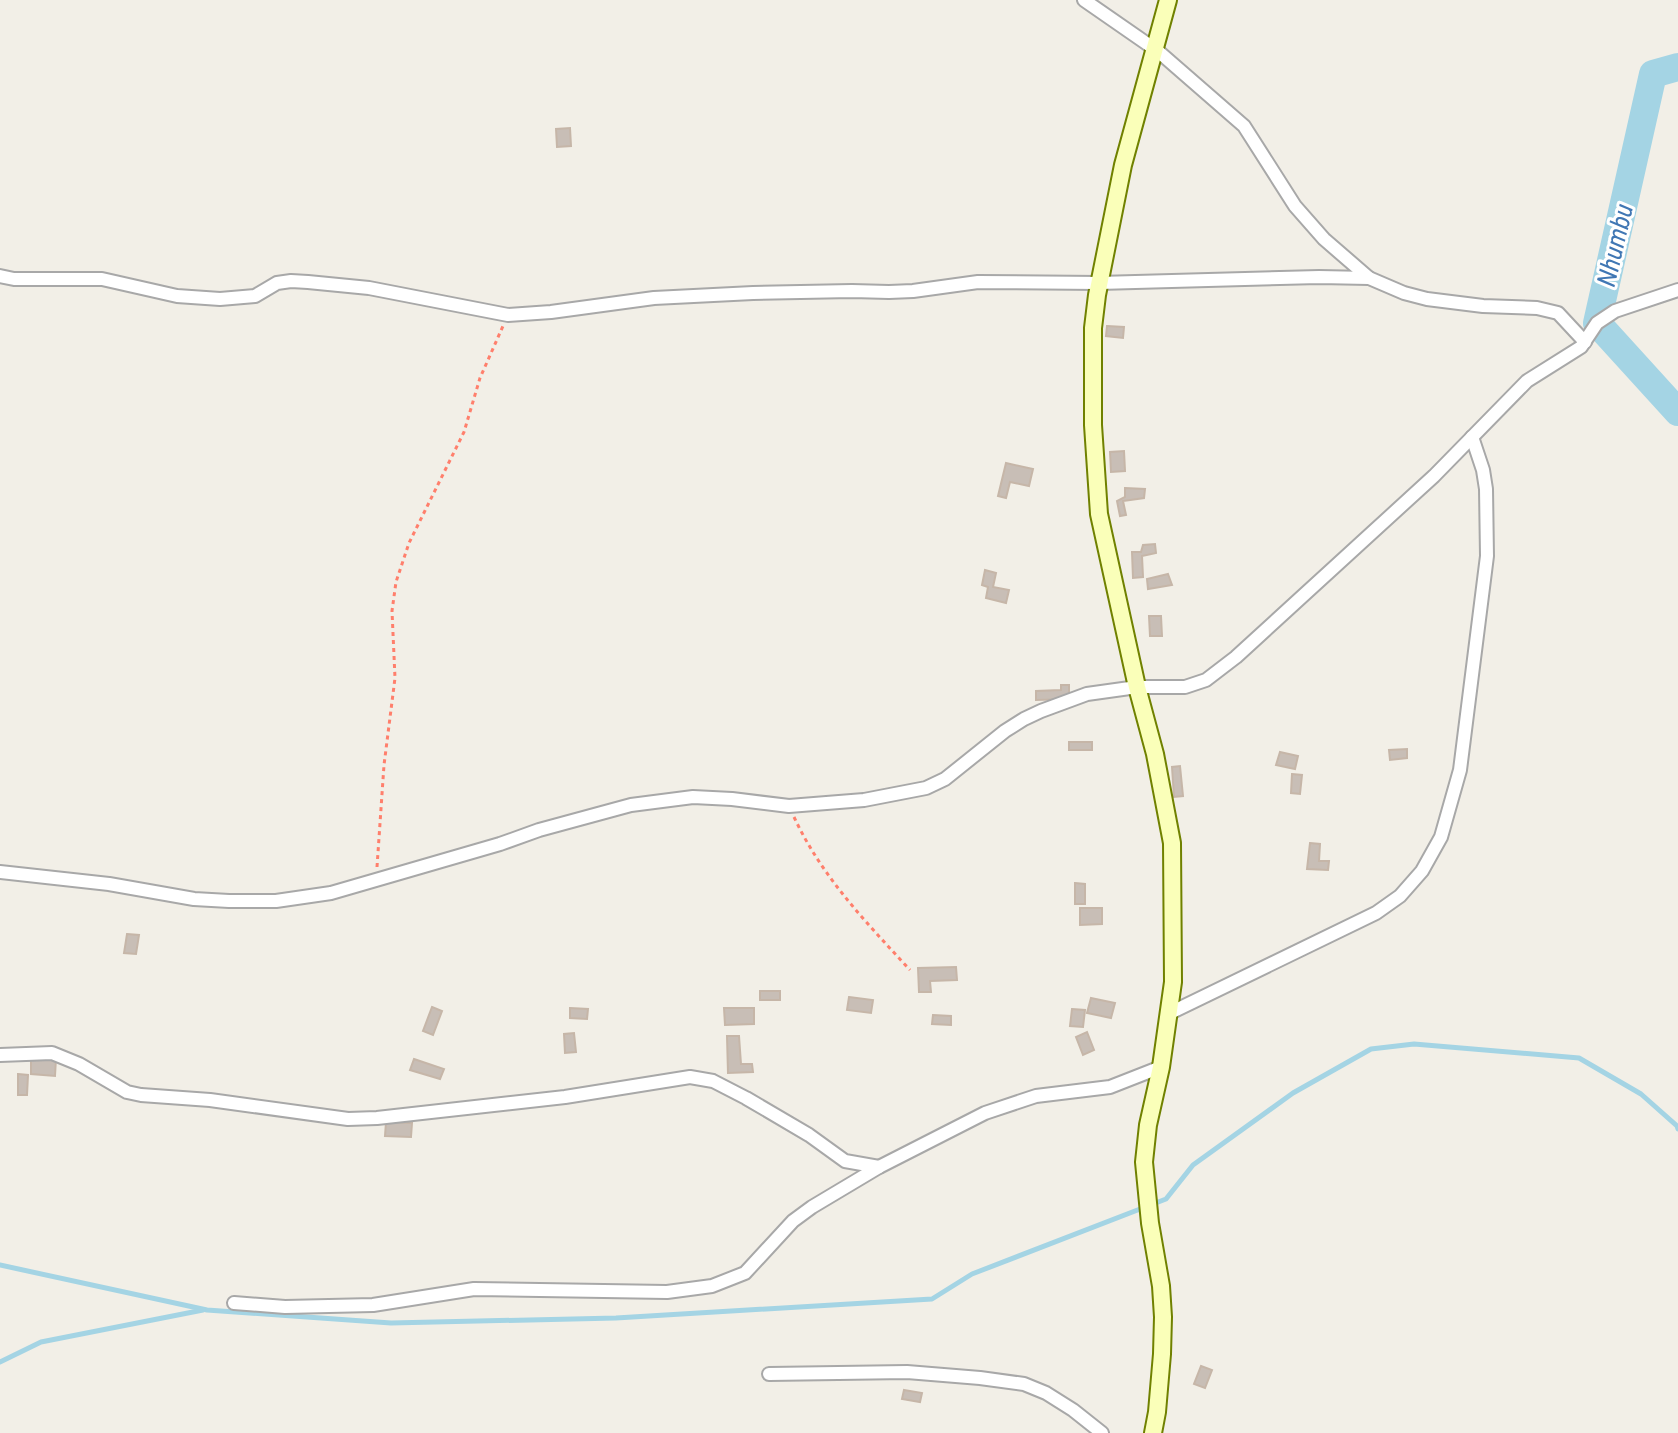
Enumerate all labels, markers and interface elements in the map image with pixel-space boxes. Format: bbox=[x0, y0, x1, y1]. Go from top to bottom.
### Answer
water label: Nhumbu bbox=[1591, 201, 1639, 289]

